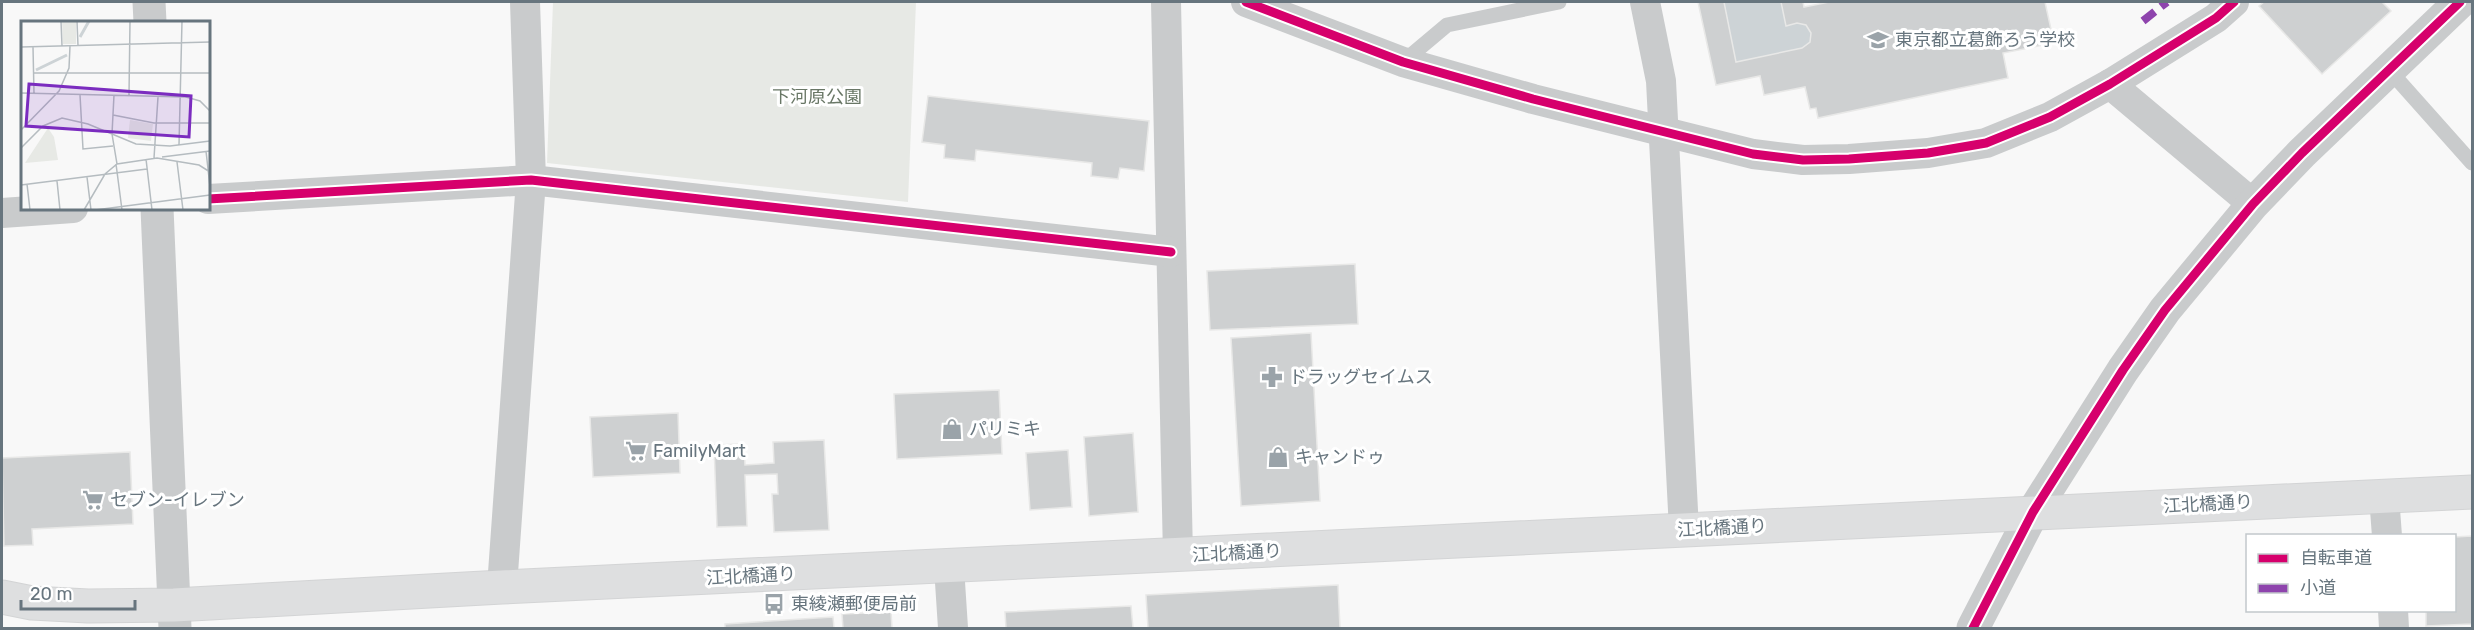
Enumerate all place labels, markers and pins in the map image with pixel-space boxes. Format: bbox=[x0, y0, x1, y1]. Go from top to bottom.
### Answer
school or university icon: 東京都立葛飾ろう学校 bbox=[1866, 28, 1890, 52]
place label: 東京都立葛飾ろう学校 bbox=[1895, 29, 2075, 51]
pharmacy icon: ドラッグセイムス bbox=[1260, 365, 1284, 389]
place label: ドラッグセイムス bbox=[1289, 366, 1433, 388]
shop icon: パリミキ bbox=[940, 417, 964, 441]
place label: パリミキ bbox=[969, 418, 1041, 440]
supermarket icon: FamilyMart bbox=[624, 439, 648, 463]
place label: FamilyMart bbox=[653, 440, 746, 462]
shop icon: キャンドゥ bbox=[1266, 445, 1290, 469]
place label: キャンドゥ bbox=[1295, 446, 1385, 468]
supermarket icon: セブン-イレブン bbox=[81, 488, 105, 512]
place label: セブン-イレブン bbox=[110, 489, 245, 511]
bus stop icon: 東綾瀬郵便局前 bbox=[762, 592, 786, 616]
place label: 東綾瀬郵便局前 bbox=[791, 593, 917, 615]

